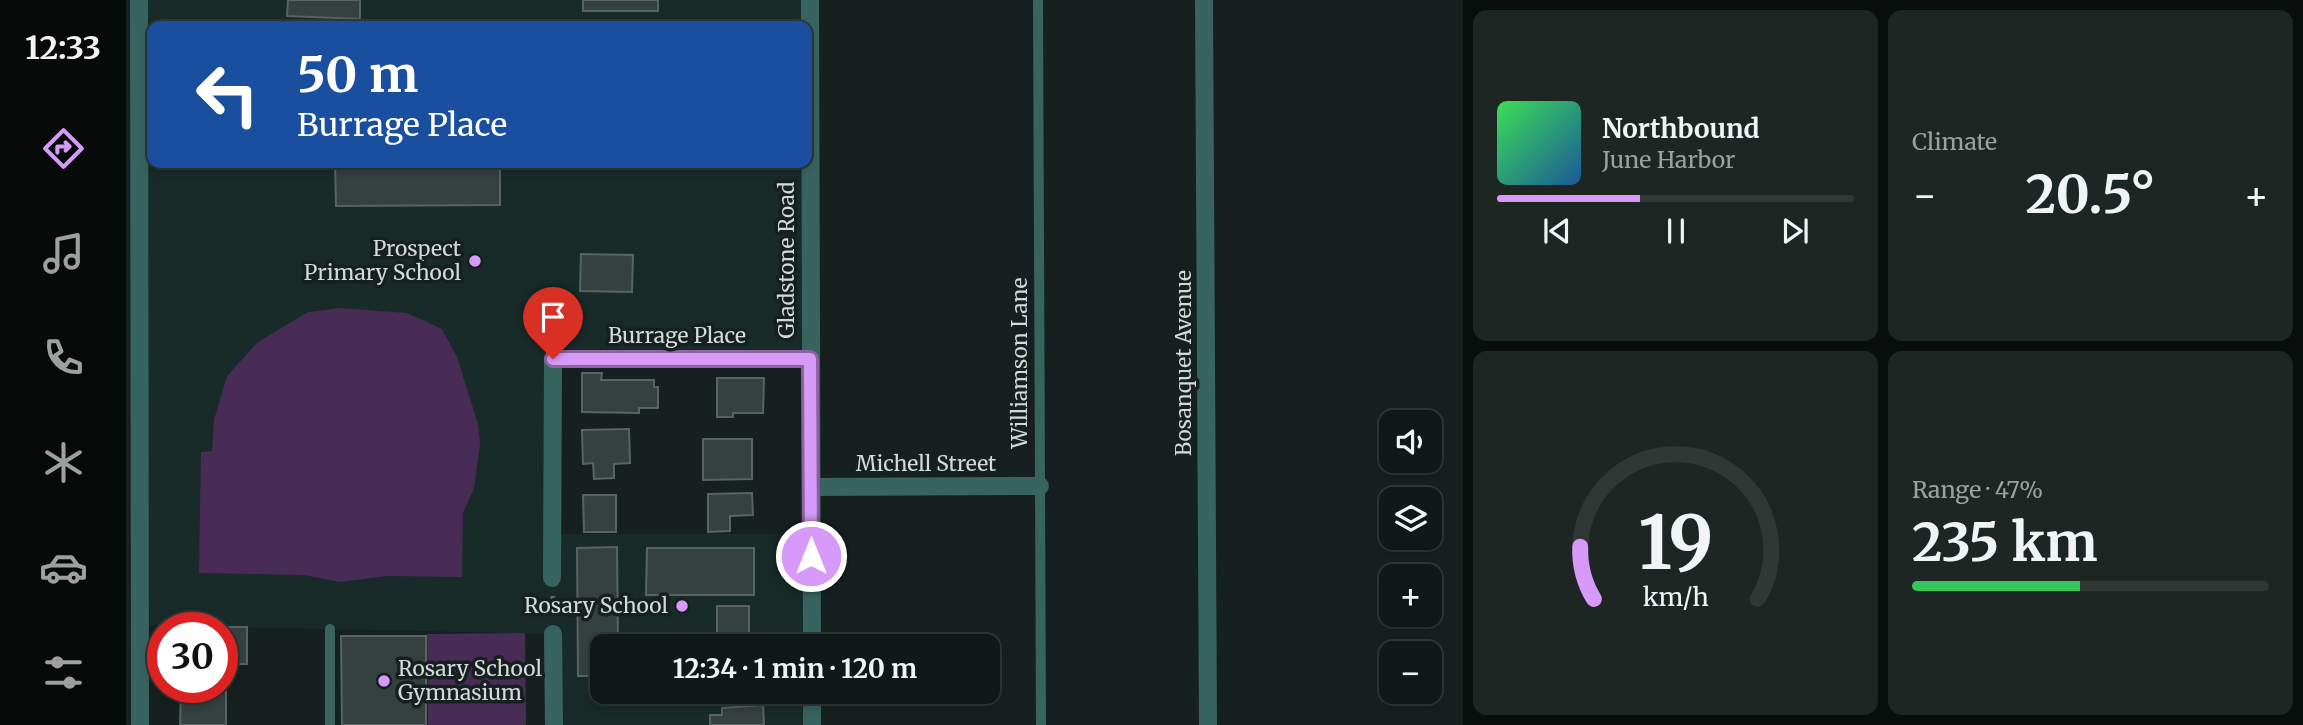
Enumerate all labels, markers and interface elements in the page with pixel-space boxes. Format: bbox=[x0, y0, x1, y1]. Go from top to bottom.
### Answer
text: 12:33 bbox=[25, 28, 101, 68]
text: 50 m bbox=[297, 44, 418, 105]
icon: left bbox=[182, 49, 273, 140]
text: Burrage Place bbox=[297, 105, 507, 145]
text: Northbound bbox=[1602, 112, 1760, 145]
icon: directions bbox=[39, 124, 88, 173]
text: Climate bbox=[1912, 127, 1997, 156]
text: June Harbor bbox=[1602, 145, 1735, 174]
text: 20.5° bbox=[2026, 162, 2155, 227]
text: − bbox=[1912, 172, 1937, 219]
text: + bbox=[2244, 172, 2269, 219]
street label: Gladstone Road bbox=[773, 181, 800, 338]
icon: previous bbox=[1538, 212, 1576, 250]
icon: pause bbox=[1657, 212, 1695, 250]
icon: next bbox=[1776, 212, 1814, 250]
icon: music bbox=[39, 229, 88, 278]
place label: Prospect Primary School bbox=[304, 235, 461, 286]
marker: Prospect Primary School bbox=[467, 253, 483, 269]
street label: Bosanquet Avenue bbox=[1170, 270, 1197, 456]
street label: Williamson Lane bbox=[1006, 278, 1033, 449]
pin bbox=[523, 287, 583, 359]
icon: arrive bbox=[534, 298, 572, 336]
street label: Burrage Place bbox=[608, 322, 746, 349]
icon: phone bbox=[39, 333, 88, 382]
map controls bbox=[1379, 410, 1442, 704]
button: sound bbox=[1379, 410, 1442, 473]
icon: climate bbox=[39, 438, 88, 487]
street label: Michell Street bbox=[856, 450, 996, 477]
text: Range · 47% bbox=[1912, 475, 2043, 504]
button: layers bbox=[1379, 487, 1442, 550]
text: 19 bbox=[1638, 497, 1713, 589]
text: 235 km bbox=[1912, 510, 2098, 575]
position arrow bbox=[774, 519, 848, 593]
icon: car bbox=[39, 543, 88, 592]
button: + bbox=[1379, 564, 1442, 627]
text: km/h bbox=[1642, 581, 1709, 613]
place label: Rosary School bbox=[524, 592, 668, 619]
marker: Rosary School bbox=[674, 598, 690, 614]
speed limit sign: 30 bbox=[147, 612, 238, 703]
button: − bbox=[1379, 641, 1442, 704]
icon: filters bbox=[39, 648, 88, 697]
text: 12:34 · 1 min · 120 m bbox=[673, 652, 917, 685]
place label: Rosary School Gymnasium bbox=[398, 655, 542, 706]
marker: Rosary School Gymnasium bbox=[376, 673, 392, 689]

